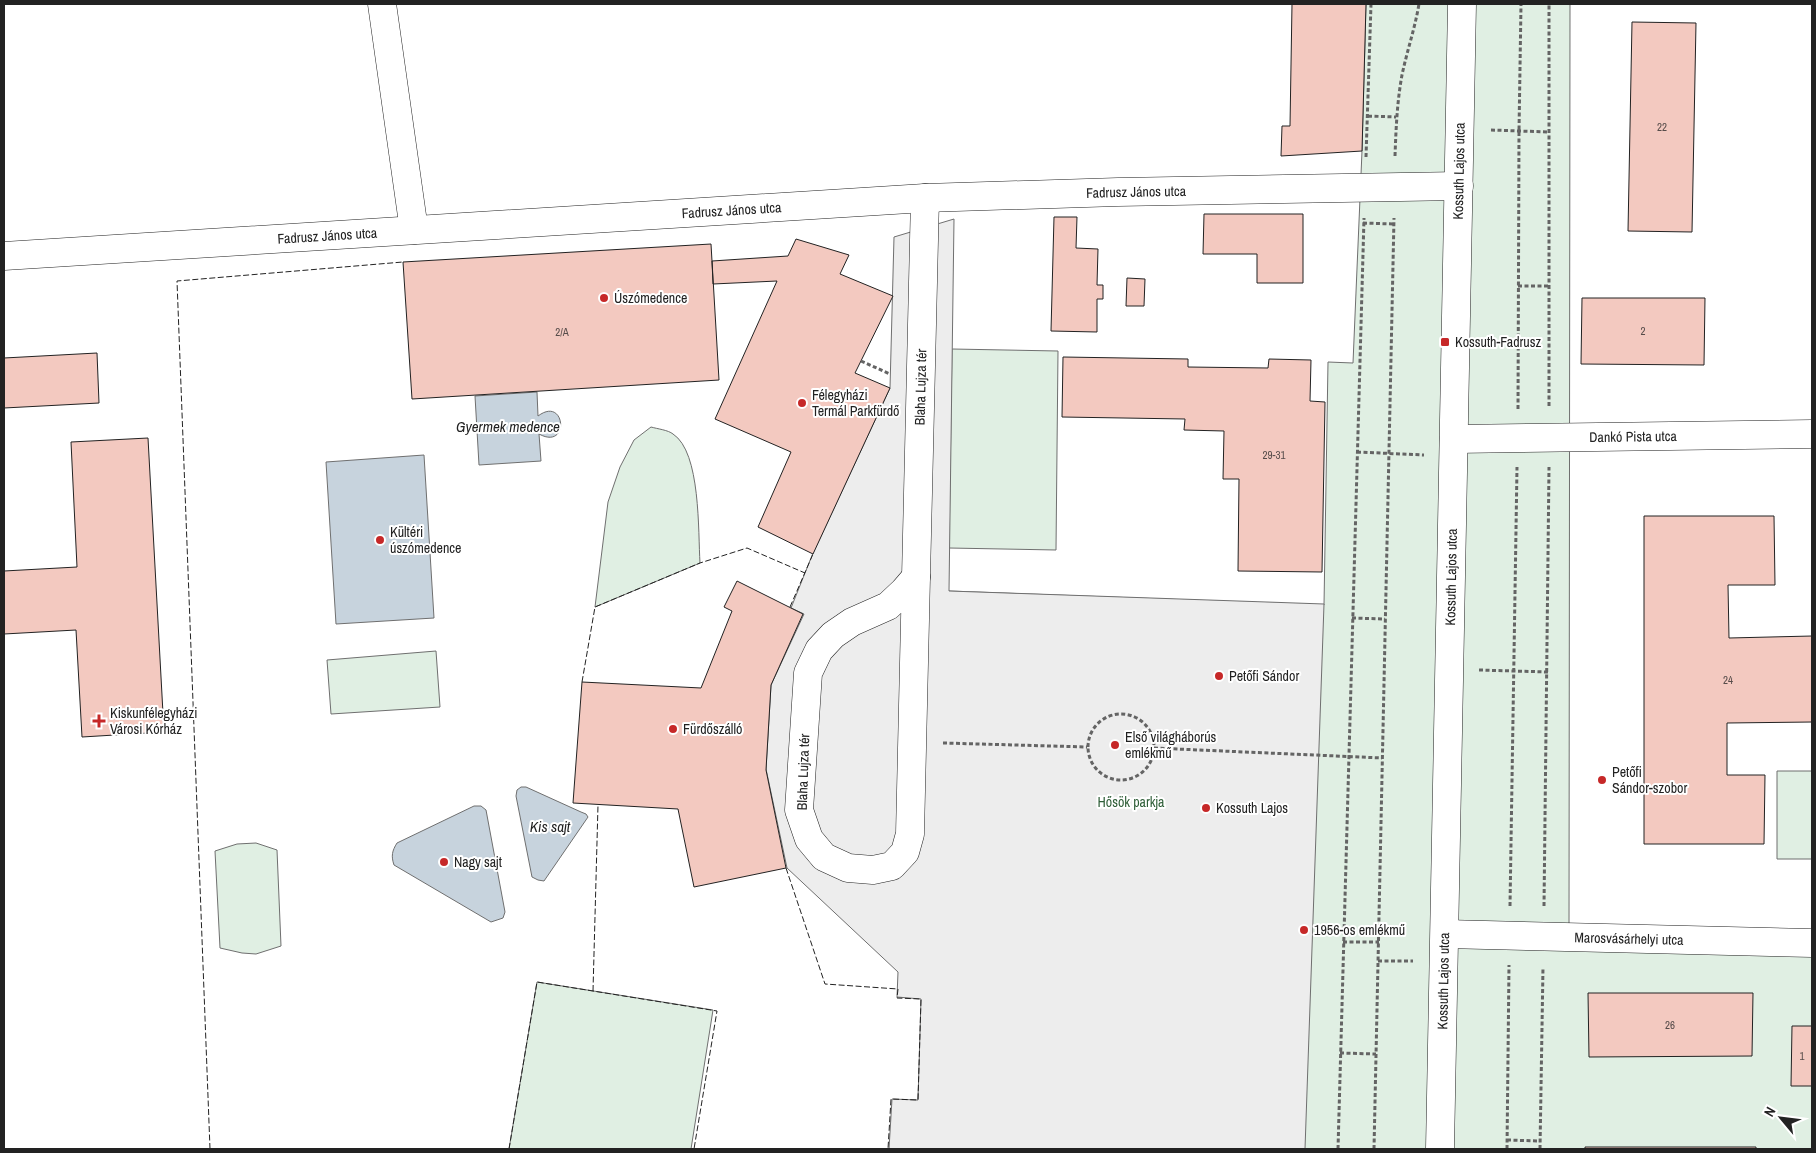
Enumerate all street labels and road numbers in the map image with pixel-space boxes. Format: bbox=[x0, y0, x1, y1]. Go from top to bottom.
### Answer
street label: Kossuth Lajos utca bbox=[1449, 122, 1469, 220]
street label: Fadrusz János utca bbox=[1086, 182, 1187, 202]
street label: Fadrusz János utca bbox=[681, 198, 783, 222]
street label: Fadrusz János utca bbox=[277, 223, 378, 248]
street label: Blaha Lujza tér bbox=[911, 348, 930, 426]
street label: Dankó Pista utca bbox=[1589, 427, 1678, 446]
street label: Kossuth Lajos utca bbox=[1441, 528, 1461, 626]
street label: Blaha Lujza tér bbox=[793, 733, 813, 811]
street label: Marosvásárhelyi utca bbox=[1574, 928, 1684, 949]
street label: Kossuth Lajos utca bbox=[1433, 932, 1453, 1030]

